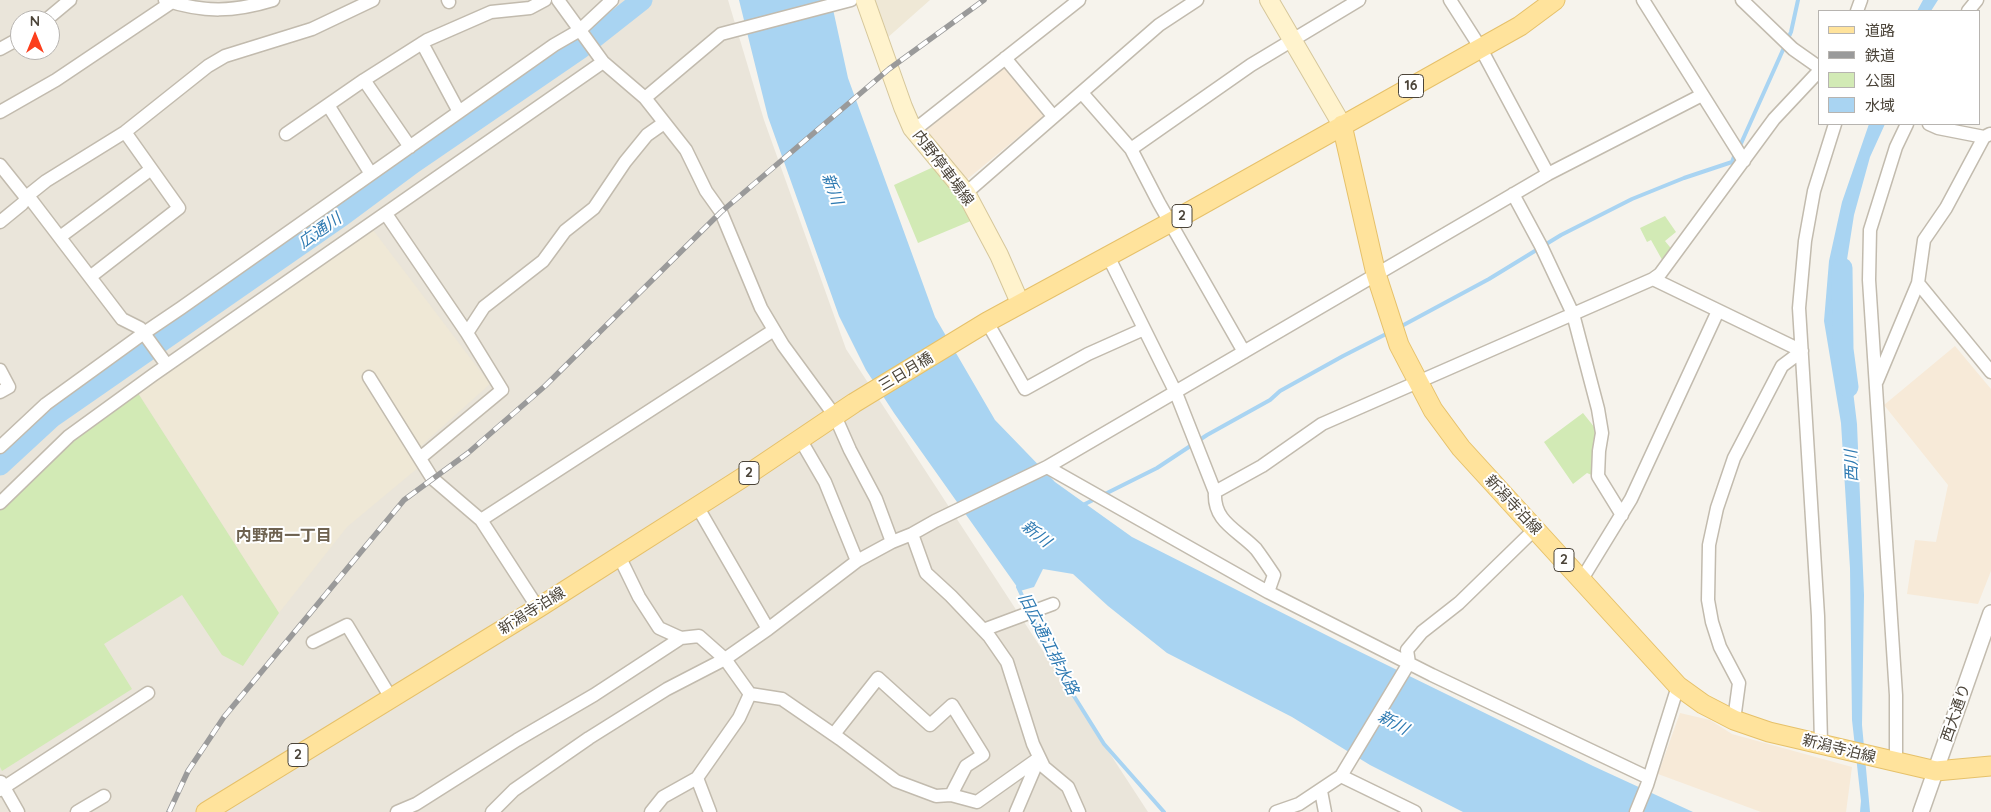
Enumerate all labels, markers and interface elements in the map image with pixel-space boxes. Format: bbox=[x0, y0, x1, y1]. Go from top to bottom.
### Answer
north arrow bbox=[10, 10, 60, 60]
legend bbox=[1818, 10, 1981, 125]
text: N bbox=[30, 12, 40, 30]
text: 道路 bbox=[1865, 21, 1895, 40]
text: 鉄道 bbox=[1865, 46, 1895, 65]
text: 公園 bbox=[1865, 71, 1895, 90]
road number: 16 bbox=[1398, 74, 1424, 98]
text: 水域 bbox=[1865, 96, 1895, 115]
street label: 内野停車場線 bbox=[909, 127, 977, 209]
water label: 新川 bbox=[818, 171, 846, 207]
road number: 2 bbox=[1172, 205, 1192, 228]
water label: 広通川 bbox=[295, 209, 345, 253]
street label: 三日月橋 bbox=[876, 349, 936, 395]
water label: 西川 bbox=[1842, 450, 1862, 482]
road number: 2 bbox=[739, 462, 759, 484]
street label: 新潟寺泊線 bbox=[1481, 471, 1545, 539]
water label: 新川 bbox=[1018, 516, 1054, 552]
district label: 内野西一丁目 bbox=[236, 526, 332, 546]
road number: 2 bbox=[1554, 548, 1574, 572]
street label: 新潟寺泊線 bbox=[495, 583, 569, 639]
water label: 旧広通江排水路 bbox=[1014, 590, 1082, 698]
street label: 西大通り bbox=[1938, 682, 1974, 744]
water label: 新川 bbox=[1374, 707, 1412, 739]
street label: 新潟寺泊線 bbox=[1800, 731, 1878, 767]
road number: 2 bbox=[288, 744, 308, 766]

